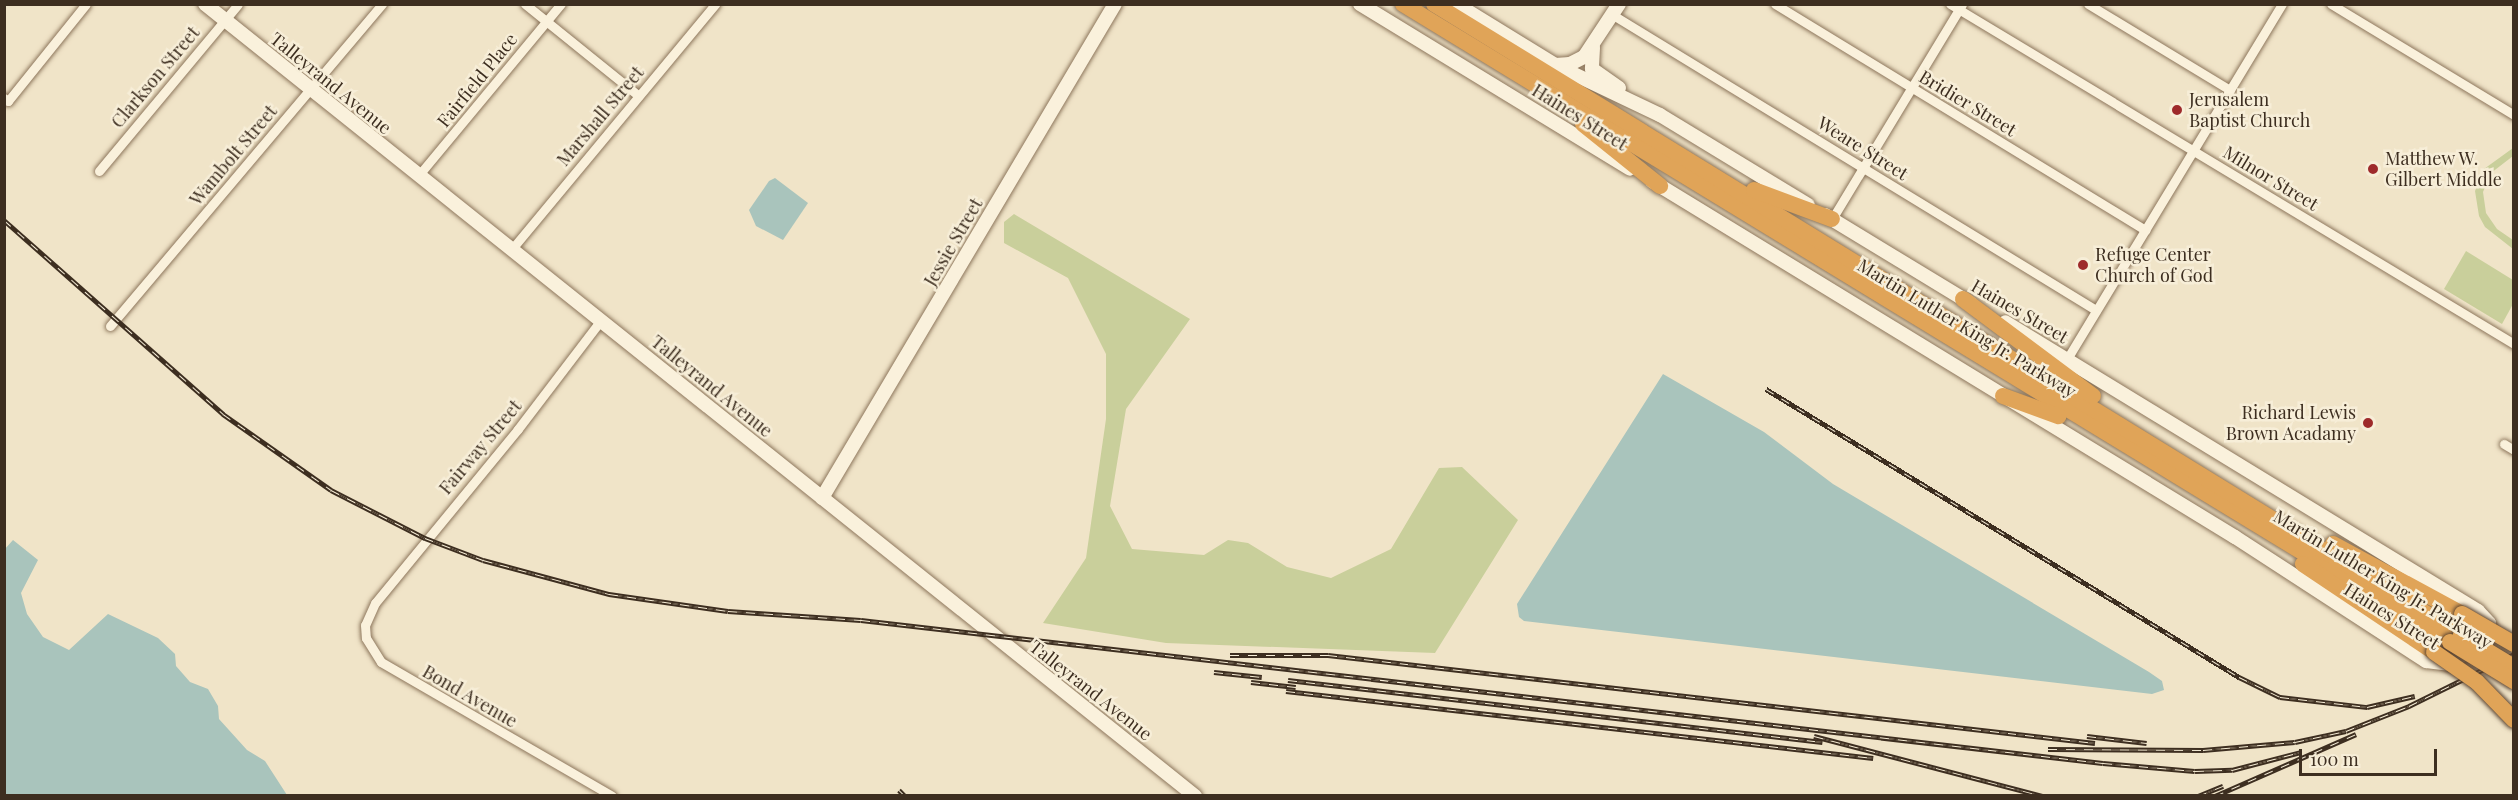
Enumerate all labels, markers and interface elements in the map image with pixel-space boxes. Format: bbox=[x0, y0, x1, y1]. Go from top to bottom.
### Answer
street label: Clarkson Street bbox=[106, 22, 204, 132]
street label: Talleyrand Avenue bbox=[266, 27, 396, 139]
street label: Fairfield Place bbox=[433, 29, 521, 131]
street label: Marshall Street bbox=[552, 62, 648, 170]
street label: Bridier Street bbox=[1915, 65, 2021, 141]
street label: Haines Street bbox=[1528, 79, 1632, 155]
place label: Jerusalem Baptist Church bbox=[2189, 89, 2311, 132]
street label: Wambolt Street bbox=[185, 100, 281, 210]
marker: Jerusalem Baptist Church bbox=[2170, 103, 2184, 117]
street label: Weare Street bbox=[1814, 112, 1912, 184]
street label: Milnor Street bbox=[2219, 141, 2323, 215]
place label: Matthew W. Gilbert Middle bbox=[2385, 148, 2502, 190]
marker: Matthew W. Gilbert Middle bbox=[2366, 162, 2380, 176]
street label: Jessie Street bbox=[919, 194, 987, 290]
place label: Refuge Center Church of God bbox=[2095, 244, 2213, 286]
street label: Martin Luther King Jr. Parkway bbox=[1854, 254, 2080, 402]
marker: Refuge Center Church of God bbox=[2076, 258, 2090, 272]
street label: Haines Street bbox=[1968, 275, 2072, 347]
street label: Talleyrand Avenue bbox=[647, 330, 777, 442]
street label: Fairway Street bbox=[434, 395, 526, 499]
place label: Richard Lewis Brown Acadamy bbox=[2225, 402, 2356, 444]
marker: Richard Lewis Brown Acadamy bbox=[2361, 416, 2375, 430]
street label: Martin Luther King Jr. Parkway bbox=[2270, 505, 2496, 653]
street label: Haines Street bbox=[2340, 578, 2444, 654]
street label: Talleyrand Avenue bbox=[1025, 635, 1157, 745]
street label: Bond Avenue bbox=[419, 660, 521, 732]
scale bar bbox=[2302, 737, 2440, 775]
text: 100 m bbox=[2310, 747, 2359, 771]

